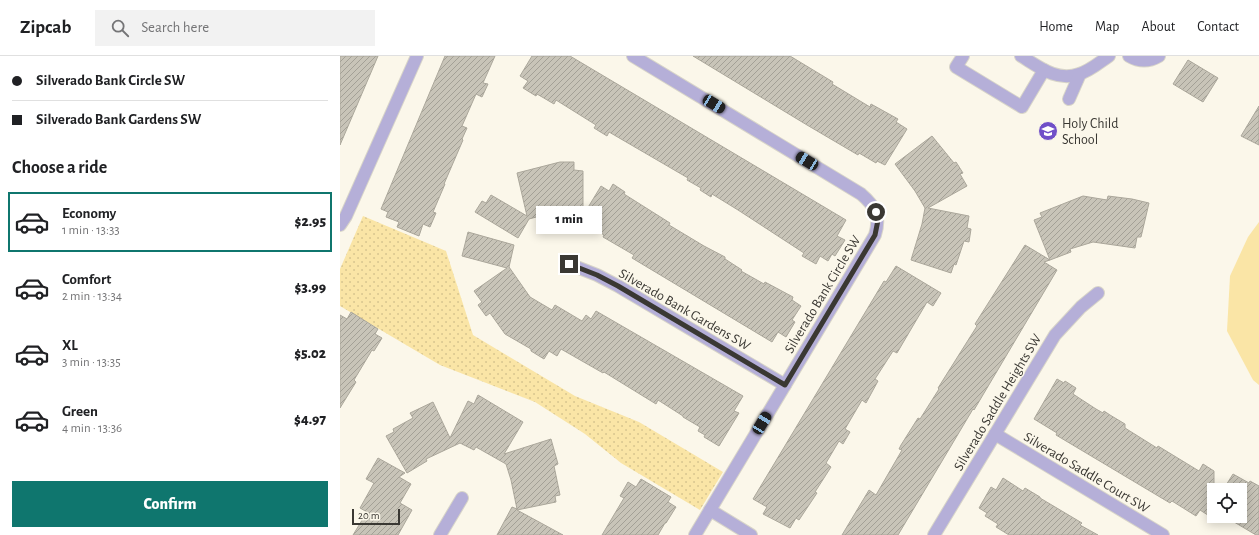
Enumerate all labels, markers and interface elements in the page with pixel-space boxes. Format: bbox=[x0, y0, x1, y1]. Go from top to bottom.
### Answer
search box bbox=[95, 10, 375, 46]
icon: search bbox=[109, 17, 131, 39]
text: Zipcab bbox=[20, 18, 71, 37]
text: Search here bbox=[141, 20, 209, 35]
text: Home bbox=[1039, 20, 1073, 34]
text: Map bbox=[1095, 20, 1119, 34]
text: About bbox=[1141, 20, 1175, 34]
text: Contact bbox=[1197, 20, 1239, 34]
text: Silverado Bank Circle SW bbox=[36, 73, 185, 88]
car bbox=[701, 93, 727, 115]
text: Silverado Bank Gardens SW bbox=[36, 112, 201, 127]
place label: Holy Child School bbox=[1062, 117, 1119, 147]
school or university icon: Holy Child School bbox=[1037, 120, 1059, 142]
car bbox=[794, 150, 820, 172]
text: Choose a ride bbox=[12, 159, 107, 177]
route start bbox=[867, 203, 885, 221]
icon: car bbox=[14, 204, 50, 240]
text: Economy bbox=[62, 206, 116, 221]
callout: 1 min bbox=[536, 206, 602, 234]
text: 1 min bbox=[555, 213, 583, 226]
text: $2.95 bbox=[295, 214, 326, 229]
text: 1 min · 13:33 bbox=[62, 224, 120, 237]
street label: Silverado Bank Circle SW bbox=[782, 233, 864, 356]
route end bbox=[560, 255, 578, 273]
street label: Silverado Bank Gardens SW bbox=[616, 266, 753, 353]
icon: car bbox=[14, 270, 50, 306]
text: Comfort bbox=[62, 272, 111, 287]
text: $3.99 bbox=[294, 280, 326, 295]
text: 2 min · 13:34 bbox=[62, 290, 122, 303]
street label: Silverado Saddle Heights SW bbox=[952, 331, 1044, 473]
icon: car bbox=[14, 336, 50, 372]
text: XL bbox=[62, 338, 78, 353]
text: $5.02 bbox=[294, 346, 326, 361]
text: 3 min · 13:35 bbox=[62, 356, 121, 369]
icon: car bbox=[14, 402, 50, 438]
text: Green bbox=[62, 404, 98, 419]
car bbox=[751, 410, 773, 436]
text: $4.97 bbox=[294, 412, 326, 427]
text: 4 min · 13:36 bbox=[62, 422, 122, 435]
street label: Silverado Saddle Court SW bbox=[1021, 430, 1152, 516]
button: Confirm bbox=[12, 481, 328, 527]
map controls bbox=[1207, 483, 1247, 523]
button: locate bbox=[1207, 483, 1247, 523]
scale bar bbox=[352, 507, 400, 526]
text: 20 m bbox=[358, 510, 379, 521]

